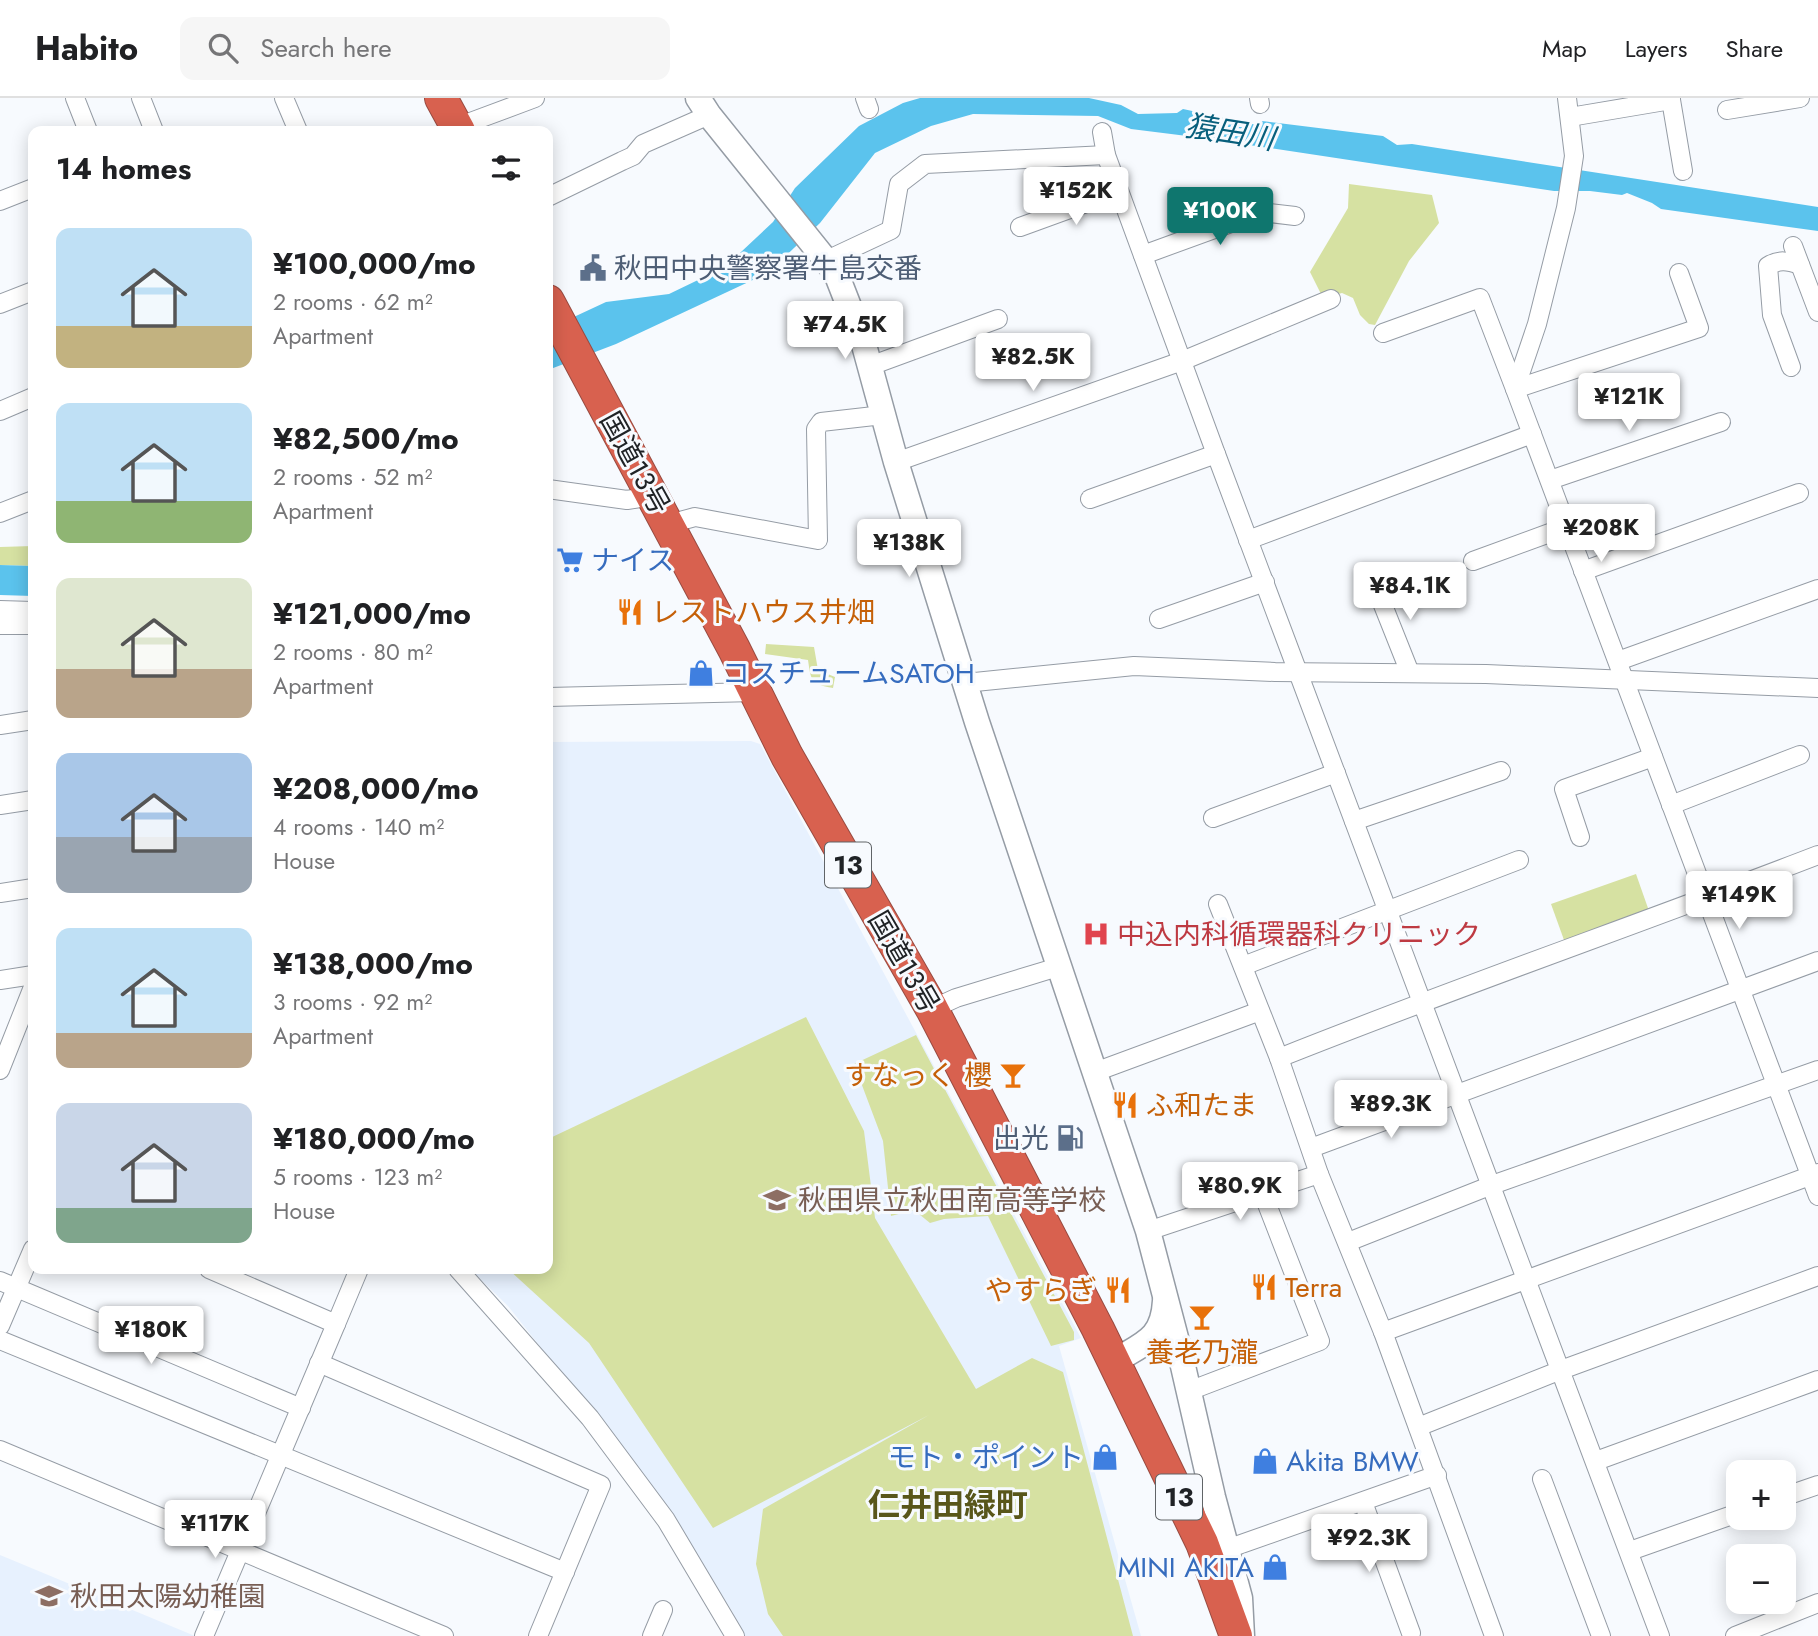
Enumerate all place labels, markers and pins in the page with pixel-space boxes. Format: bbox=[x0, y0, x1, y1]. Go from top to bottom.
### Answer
pin: ¥152K bbox=[1027, 167, 1125, 227]
pin: ¥100K bbox=[1171, 188, 1269, 247]
place label: 秋田中央警察署牛島交番 bbox=[614, 248, 922, 289]
public building icon: 秋田中央警察署牛島交番 bbox=[578, 253, 608, 283]
pin: ¥74.5K bbox=[788, 302, 902, 361]
pin: ¥82.5K bbox=[976, 334, 1090, 393]
pin: ¥121K bbox=[1580, 374, 1678, 433]
pin: ¥208K bbox=[1552, 504, 1650, 564]
pin: ¥138K bbox=[860, 519, 958, 579]
place label: ナイス bbox=[591, 540, 674, 581]
supermarket icon: ナイス bbox=[555, 545, 585, 575]
pin: ¥84.1K bbox=[1353, 562, 1467, 622]
place label: レストハウス井畑 bbox=[651, 592, 875, 633]
restaurant icon: レストハウス井畑 bbox=[615, 597, 645, 627]
place label: コスチュームSATOH bbox=[722, 653, 975, 694]
shop icon: コスチュームSATOH bbox=[686, 658, 716, 688]
pin: ¥149K bbox=[1690, 872, 1788, 931]
place label: 中込内科循環器科クリニック bbox=[1117, 914, 1481, 955]
hospital icon: 中込内科循環器科クリニック bbox=[1081, 919, 1111, 949]
place label: すなっく 櫻 bbox=[844, 1055, 992, 1096]
bar icon: すなっく 櫻 bbox=[998, 1060, 1028, 1090]
pin: ¥89.3K bbox=[1334, 1080, 1448, 1140]
place label: ふ和たま bbox=[1146, 1085, 1257, 1126]
restaurant icon: ふ和たま bbox=[1110, 1090, 1140, 1120]
place label: 出光 bbox=[993, 1118, 1049, 1159]
fuel station icon: 出光 bbox=[1055, 1123, 1085, 1153]
pin: ¥80.9K bbox=[1183, 1162, 1297, 1222]
place label: 秋田県立秋田南高等学校 bbox=[798, 1180, 1106, 1221]
school or university icon: 秋田県立秋田南高等学校 bbox=[762, 1185, 792, 1215]
place label: Terra bbox=[1285, 1267, 1342, 1308]
place label: やすらぎ bbox=[985, 1270, 1097, 1311]
restaurant icon: Terra bbox=[1249, 1272, 1279, 1302]
restaurant icon: やすらぎ bbox=[1103, 1275, 1133, 1305]
bar icon: 養老乃瀧 bbox=[1187, 1302, 1217, 1332]
pin: ¥180K bbox=[102, 1306, 200, 1366]
place label: 養老乃瀧 bbox=[1146, 1332, 1258, 1373]
place label: モト・ポイント bbox=[888, 1437, 1084, 1478]
place label: Akita BMW bbox=[1286, 1441, 1419, 1482]
shop icon: モト・ポイント bbox=[1090, 1442, 1120, 1472]
shop icon: Akita BMW bbox=[1250, 1446, 1280, 1476]
pin: ¥117K bbox=[166, 1500, 264, 1560]
pin: ¥92.3K bbox=[1312, 1514, 1426, 1574]
place label: MINI AKITA bbox=[1118, 1547, 1255, 1588]
shop icon: MINI AKITA bbox=[1260, 1552, 1290, 1582]
place label: 秋田太陽幼稚園 bbox=[70, 1576, 266, 1617]
school or university icon: 秋田太陽幼稚園 bbox=[34, 1581, 64, 1611]

